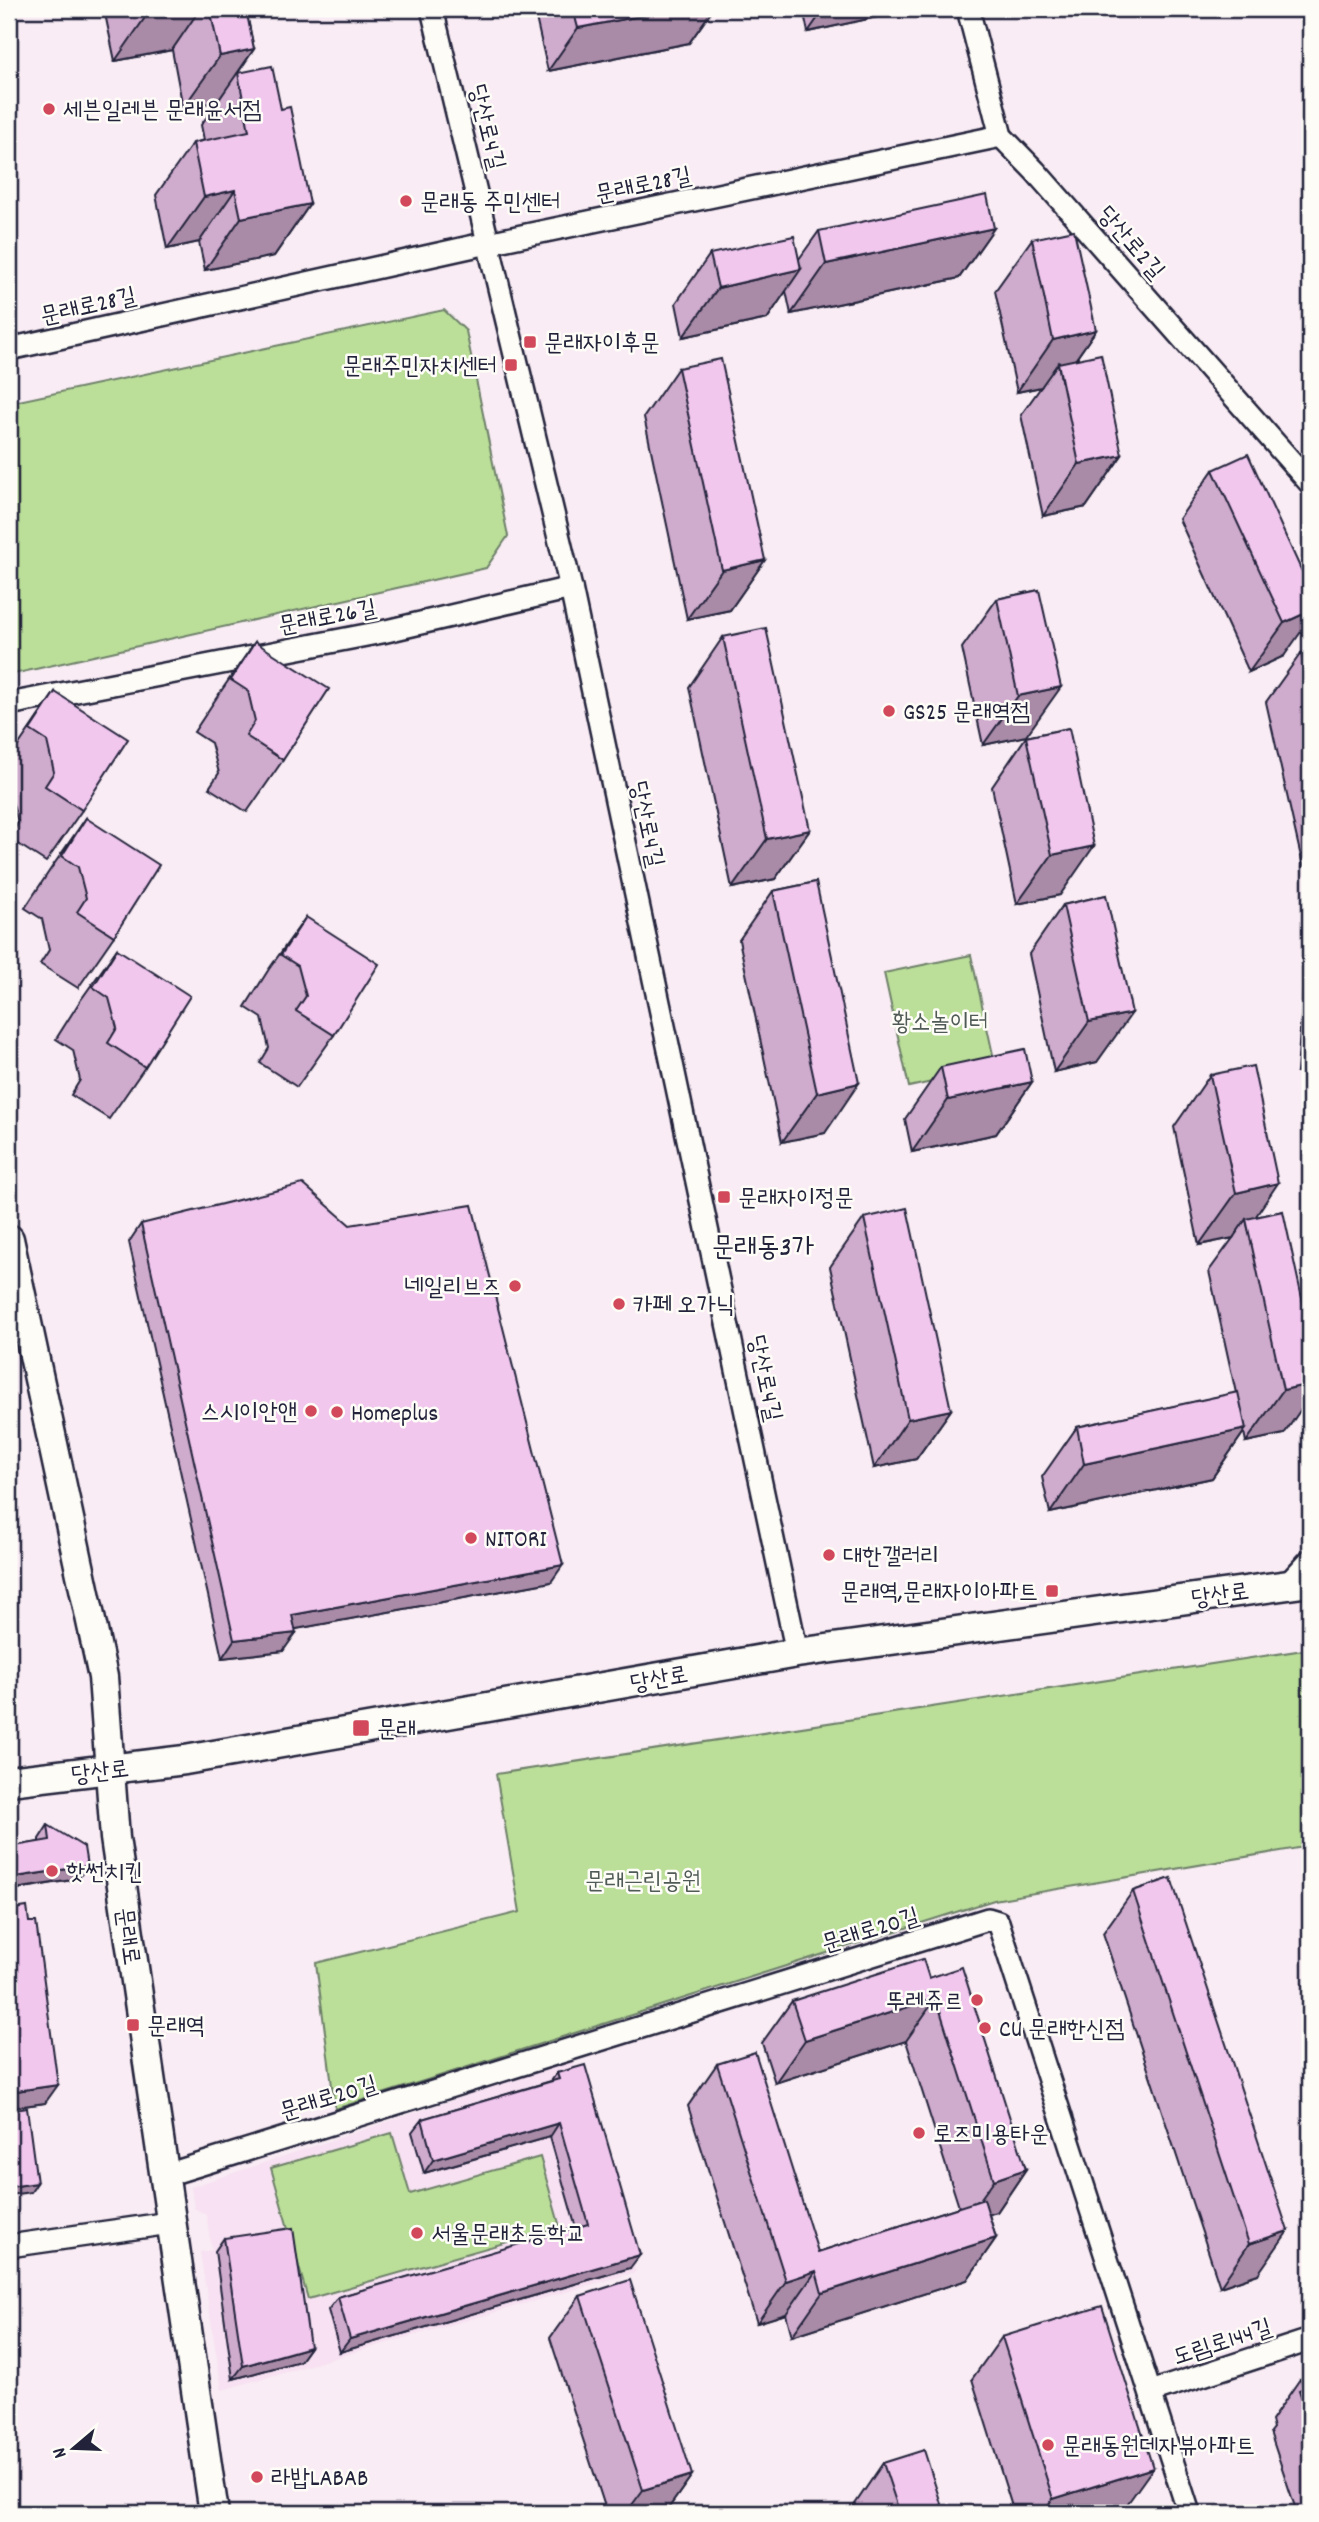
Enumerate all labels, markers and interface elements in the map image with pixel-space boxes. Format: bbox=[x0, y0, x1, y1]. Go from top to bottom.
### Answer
street label: 당산로4길 bbox=[458, 81, 512, 174]
place label: 세븐일레븐 문래윤서점 bbox=[63, 95, 262, 129]
marker: 세븐일레븐 문래윤서점 bbox=[41, 101, 57, 117]
street label: 문래로28길 bbox=[592, 160, 695, 214]
place label: 문래동 주민센터 bbox=[420, 187, 561, 221]
marker: 문래동 주민센터 bbox=[398, 193, 414, 209]
street label: 당산로2길 bbox=[1088, 200, 1171, 288]
street label: 문래로28길 bbox=[37, 280, 140, 335]
place label: 문래자이후문 bbox=[544, 328, 660, 362]
marker: 문래자이후문 bbox=[522, 334, 538, 350]
place label: 문래주민자치센터 bbox=[343, 351, 497, 385]
marker: 문래주민자치센터 bbox=[503, 357, 519, 373]
street label: 문래로26길 bbox=[275, 593, 380, 645]
place label: GS25 문래역점 bbox=[903, 697, 1030, 731]
marker: GS25 문래역점 bbox=[881, 703, 897, 719]
street label: 당산로4길 bbox=[619, 778, 671, 871]
park label: 황소놀이터 bbox=[892, 1007, 988, 1041]
place label: 문래자이정문 bbox=[738, 1183, 854, 1217]
marker: 문래자이정문 bbox=[716, 1189, 732, 1205]
district label: 문래동3가 bbox=[712, 1230, 814, 1270]
place label: 네일리브즈 bbox=[404, 1272, 501, 1306]
marker: 네일리브즈 bbox=[507, 1278, 523, 1294]
place label: 카페 오가닉 bbox=[633, 1290, 735, 1324]
marker: 카페 오가닉 bbox=[611, 1296, 627, 1312]
street label: 당산로4길 bbox=[737, 1332, 789, 1425]
place label: 스시이안앤 bbox=[200, 1397, 297, 1431]
place label: Homeplus bbox=[351, 1398, 438, 1432]
marker: 스시이안앤 bbox=[303, 1403, 319, 1419]
marker: Homeplus bbox=[329, 1404, 345, 1420]
place label: NITORI bbox=[485, 1524, 547, 1558]
marker: NITORI bbox=[463, 1530, 479, 1546]
place label: 대한갤러리 bbox=[843, 1541, 940, 1575]
marker: 대한갤러리 bbox=[821, 1547, 837, 1563]
street label: 당산로 bbox=[1189, 1576, 1251, 1618]
place label: 문래역,문래자이아파트 bbox=[840, 1577, 1038, 1611]
marker: 문래역,문래자이아파트 bbox=[1044, 1583, 1060, 1599]
street label: 당산로 bbox=[628, 1659, 691, 1703]
place label: 문래 bbox=[377, 1714, 416, 1748]
marker: 문래 bbox=[351, 1718, 371, 1738]
street label: 당산로 bbox=[70, 1754, 131, 1794]
place label: 핫썬치킨 bbox=[66, 1857, 143, 1891]
marker: 핫썬치킨 bbox=[44, 1863, 60, 1879]
park label: 문래근린공원 bbox=[585, 1866, 701, 1900]
street label: 문래로20길 bbox=[818, 1901, 924, 1963]
street label: 문래로 bbox=[105, 1905, 147, 1967]
place label: 뚜레쥬르 bbox=[886, 1986, 963, 2020]
marker: 뚜레쥬르 bbox=[969, 1992, 985, 2008]
place label: 문래역 bbox=[147, 2011, 205, 2045]
place label: CU 문래한신점 bbox=[999, 2014, 1124, 2048]
marker: 문래역 bbox=[125, 2017, 141, 2033]
marker: CU 문래한신점 bbox=[977, 2020, 993, 2036]
street label: 문래로20길 bbox=[276, 2069, 382, 2131]
place label: 로즈미용타운 bbox=[933, 2119, 1049, 2153]
marker: 로즈미용타운 bbox=[911, 2125, 927, 2141]
place label: 서울문래초등학교 bbox=[431, 2219, 586, 2253]
marker: 서울문래초등학교 bbox=[409, 2225, 425, 2241]
street label: 도림로144길 bbox=[1169, 2312, 1277, 2376]
north arrow bbox=[38, 2414, 108, 2484]
place label: 문래동원데자뷰아파트 bbox=[1062, 2431, 1255, 2465]
marker: 문래동원데자뷰아파트 bbox=[1040, 2437, 1056, 2453]
text: N bbox=[47, 2444, 76, 2461]
place label: 라밥LABAB bbox=[271, 2463, 368, 2497]
marker: 라밥LABAB bbox=[249, 2469, 265, 2485]

